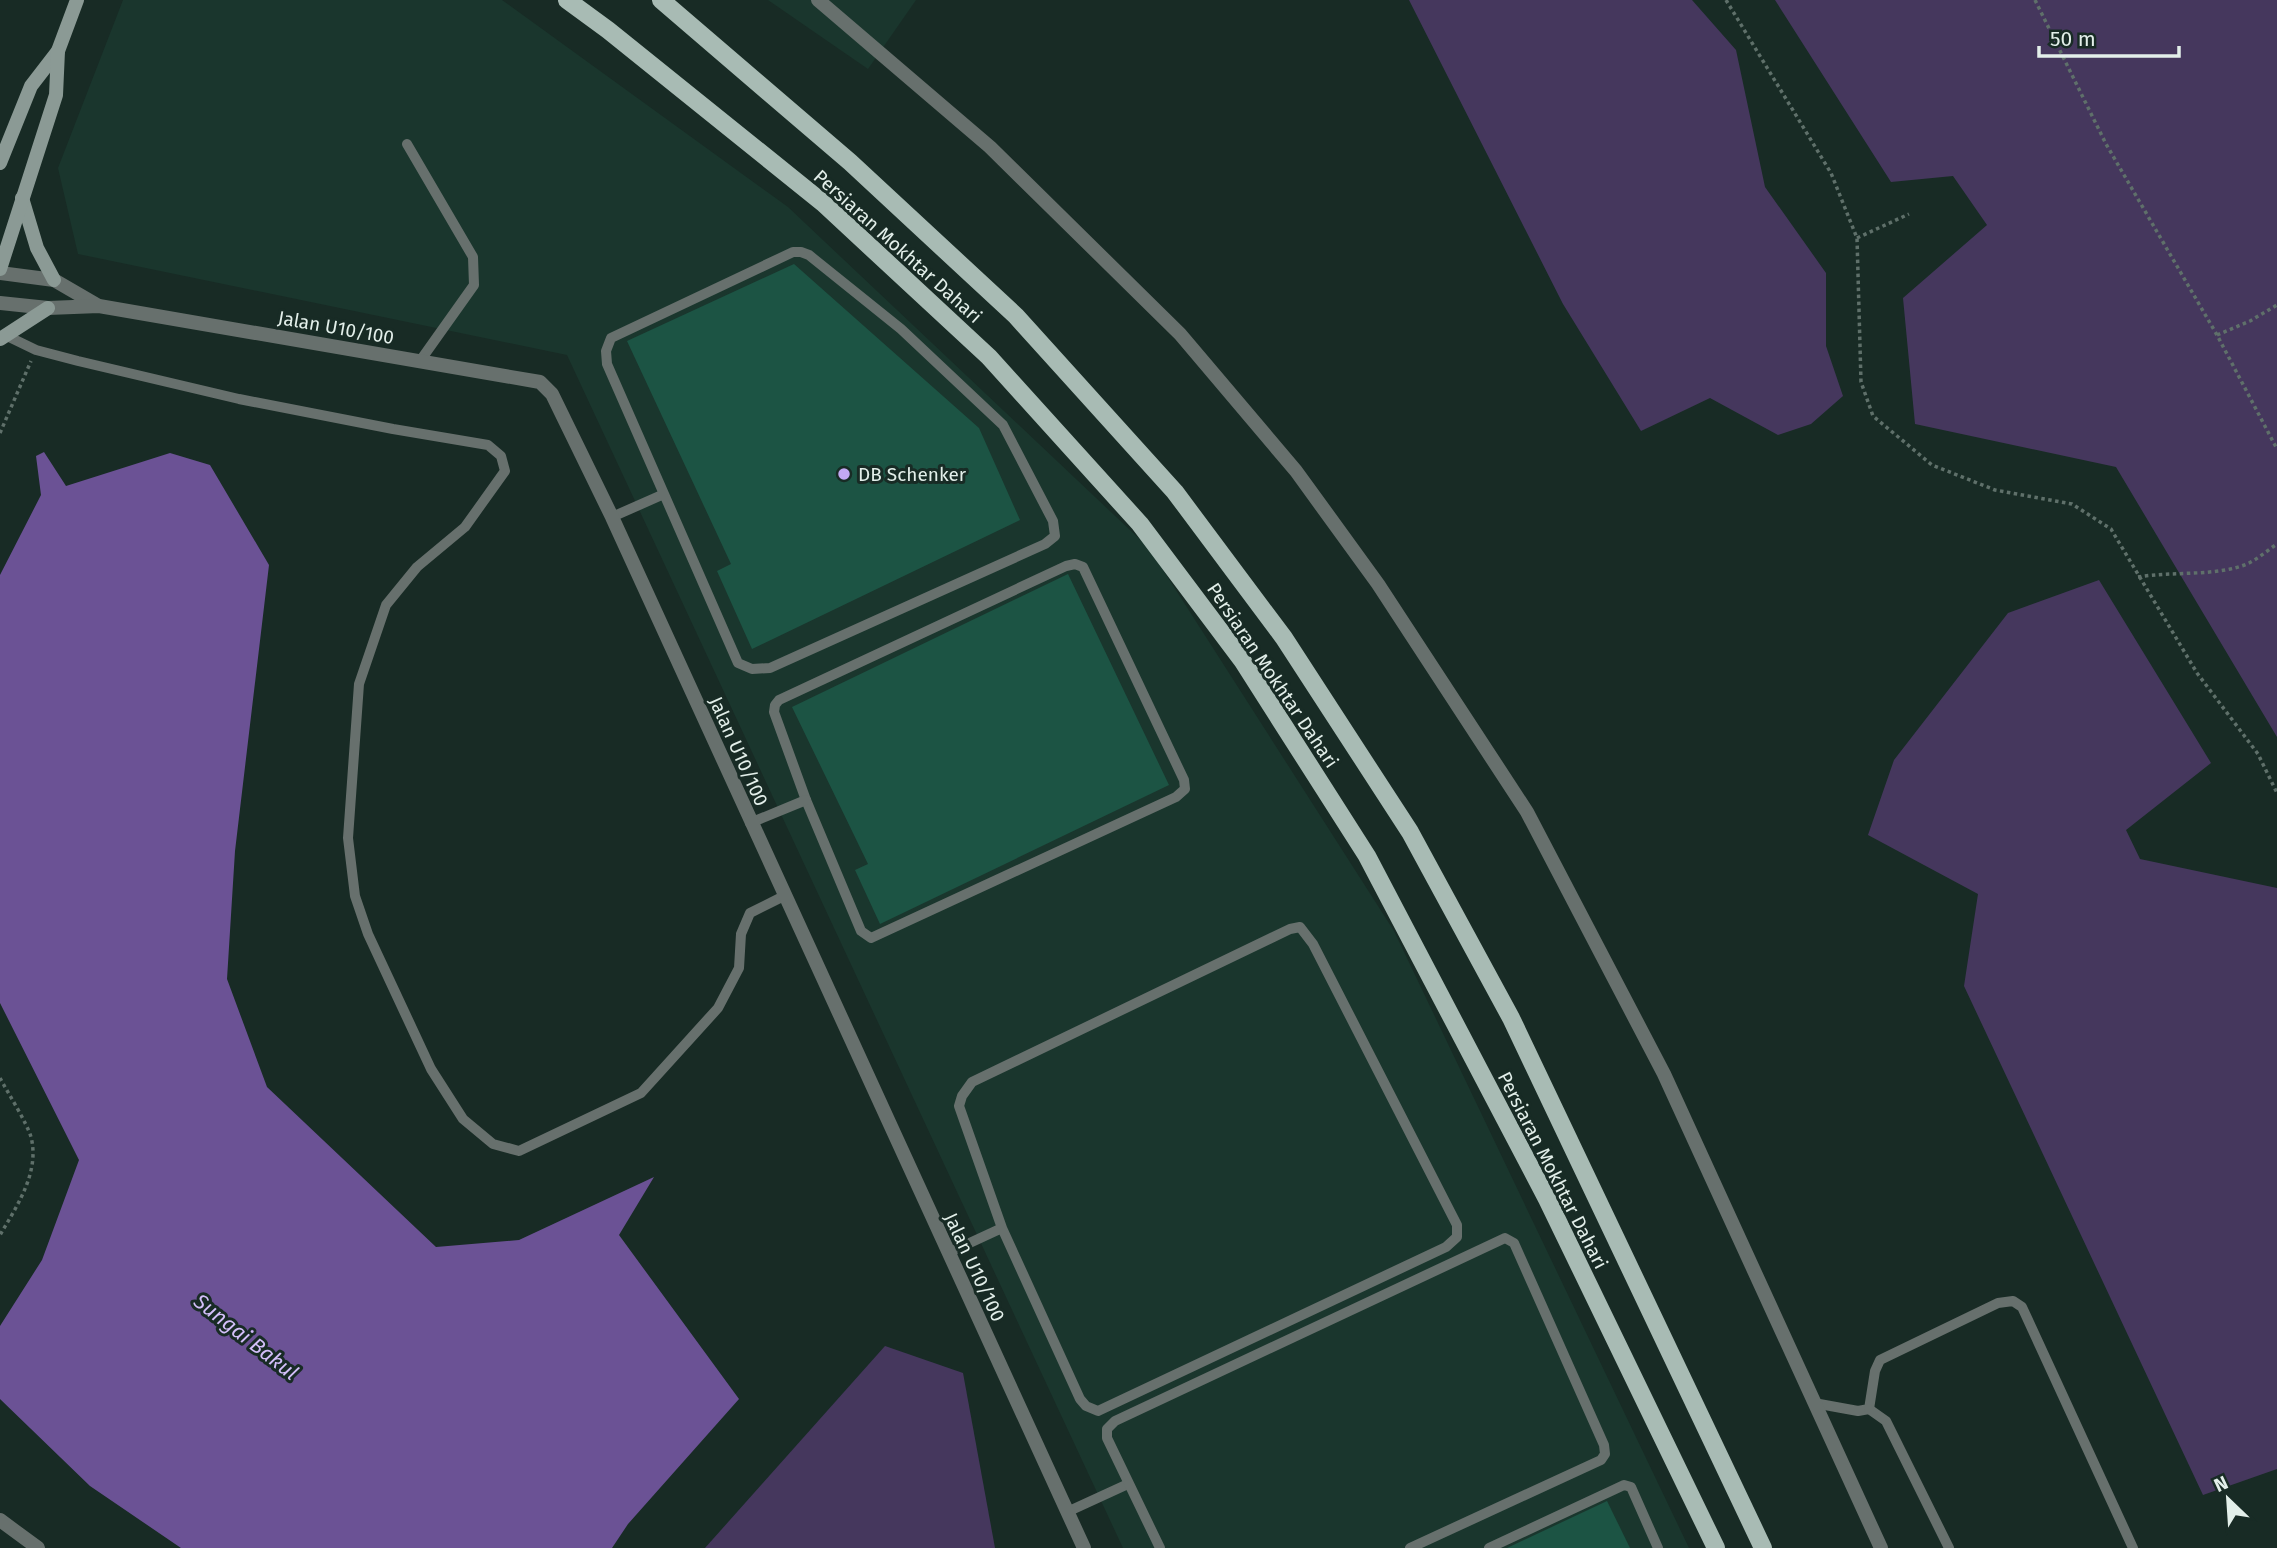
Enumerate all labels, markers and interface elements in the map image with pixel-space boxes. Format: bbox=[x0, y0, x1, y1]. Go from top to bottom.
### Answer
scale bar bbox=[2039, 14, 2179, 58]
text: 50 m bbox=[2050, 26, 2096, 52]
street label: Persiaran Mokhtar Dahari bbox=[809, 165, 986, 328]
street label: Jalan U10/100 bbox=[276, 306, 396, 349]
place label: DB Schenker bbox=[858, 463, 967, 486]
marker: DB Schenker bbox=[836, 466, 852, 482]
street label: Persiaran Mokhtar Dahari bbox=[1202, 578, 1343, 772]
street label: Jalan U10/100 bbox=[704, 693, 773, 810]
street label: Persiaran Mokhtar Dahari bbox=[1493, 1068, 1612, 1273]
street label: Jalan U10/100 bbox=[939, 1209, 1010, 1325]
water label: Sungai Bakul bbox=[188, 1288, 303, 1386]
north arrow bbox=[2193, 1464, 2263, 1534]
text: N bbox=[2210, 1471, 2232, 1497]

